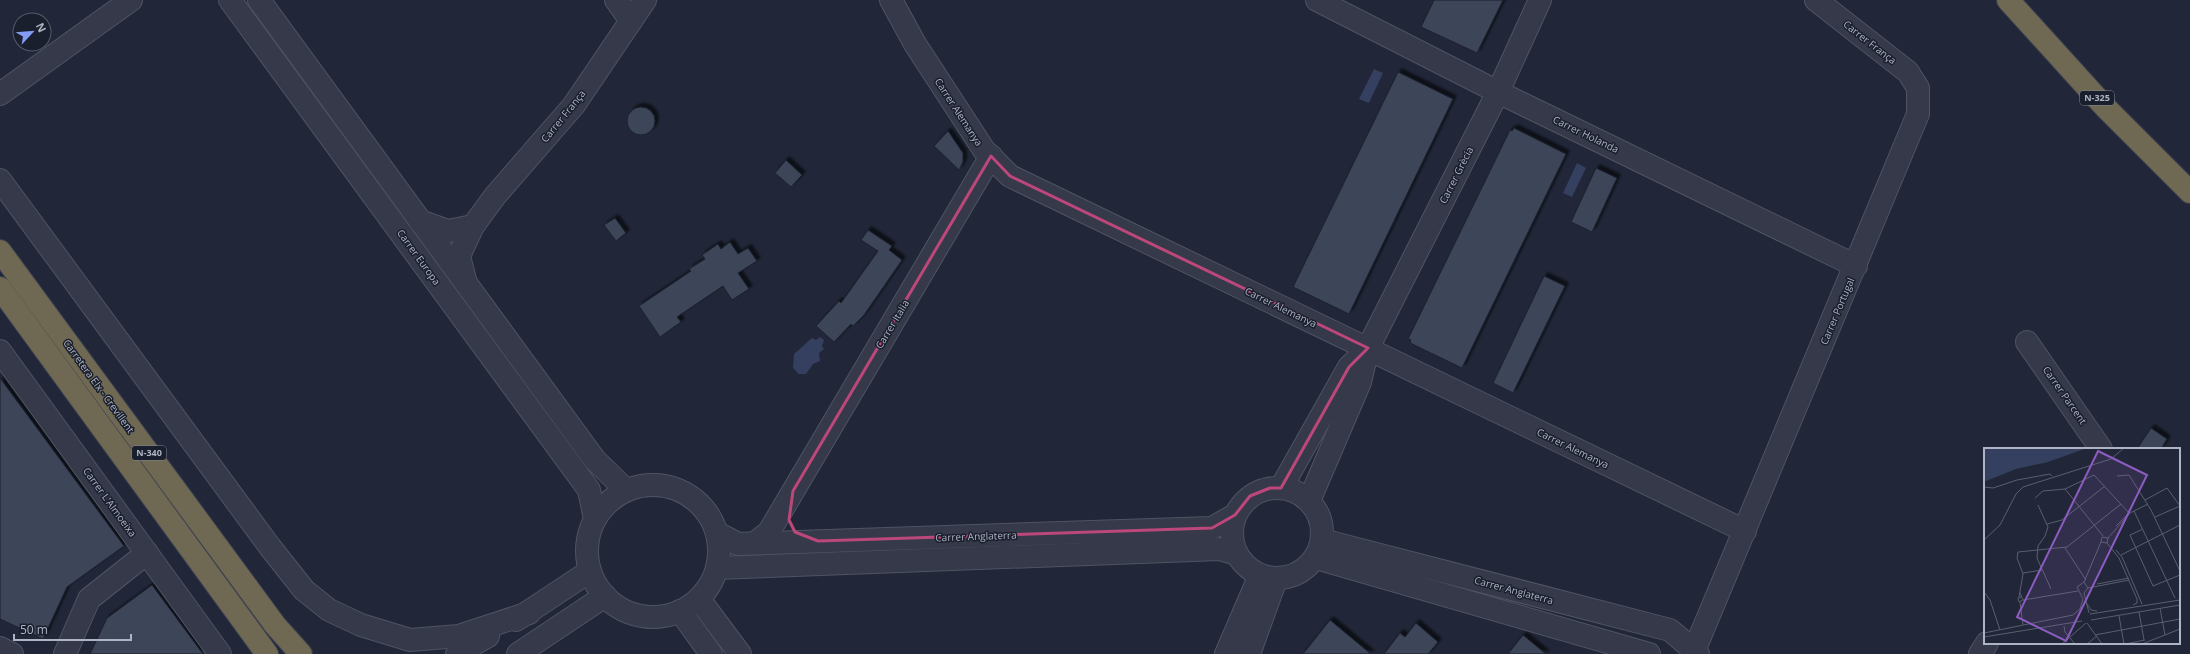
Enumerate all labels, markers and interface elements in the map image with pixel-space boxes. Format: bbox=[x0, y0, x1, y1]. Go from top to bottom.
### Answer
north arrow bbox=[12, 12, 52, 52]
street label: Carrer França bbox=[1841, 17, 1899, 67]
text: N bbox=[33, 20, 50, 35]
street label: Carrer Alemanya bbox=[932, 75, 986, 149]
street label: Carrer França bbox=[538, 87, 588, 145]
road number: N-325 bbox=[2080, 91, 2114, 105]
street label: Carrer Holanda bbox=[1551, 112, 1621, 156]
street label: Carrer Grècia bbox=[1436, 144, 1476, 206]
street label: Carrer Europa bbox=[394, 226, 444, 288]
street label: Carrer Portugal bbox=[1817, 275, 1857, 347]
street label: Carrer Alemanya bbox=[1243, 284, 1319, 330]
street label: Carrer Italia bbox=[872, 297, 912, 351]
street label: Carretera Elx - Crevillent bbox=[60, 336, 138, 436]
street label: Carrer Parcent bbox=[2040, 363, 2091, 427]
street label: Carrer Alemanya bbox=[1535, 425, 1611, 471]
road number: N-340 bbox=[132, 446, 166, 460]
inset map bbox=[1984, 448, 2180, 644]
street label: Carrer L'Almoeixa bbox=[80, 464, 140, 540]
street label: Carrer Anglaterra bbox=[935, 528, 1017, 544]
street label: Carrer Anglaterra bbox=[1473, 573, 1555, 607]
scale bar bbox=[14, 616, 131, 642]
text: 50 m bbox=[20, 621, 48, 638]

